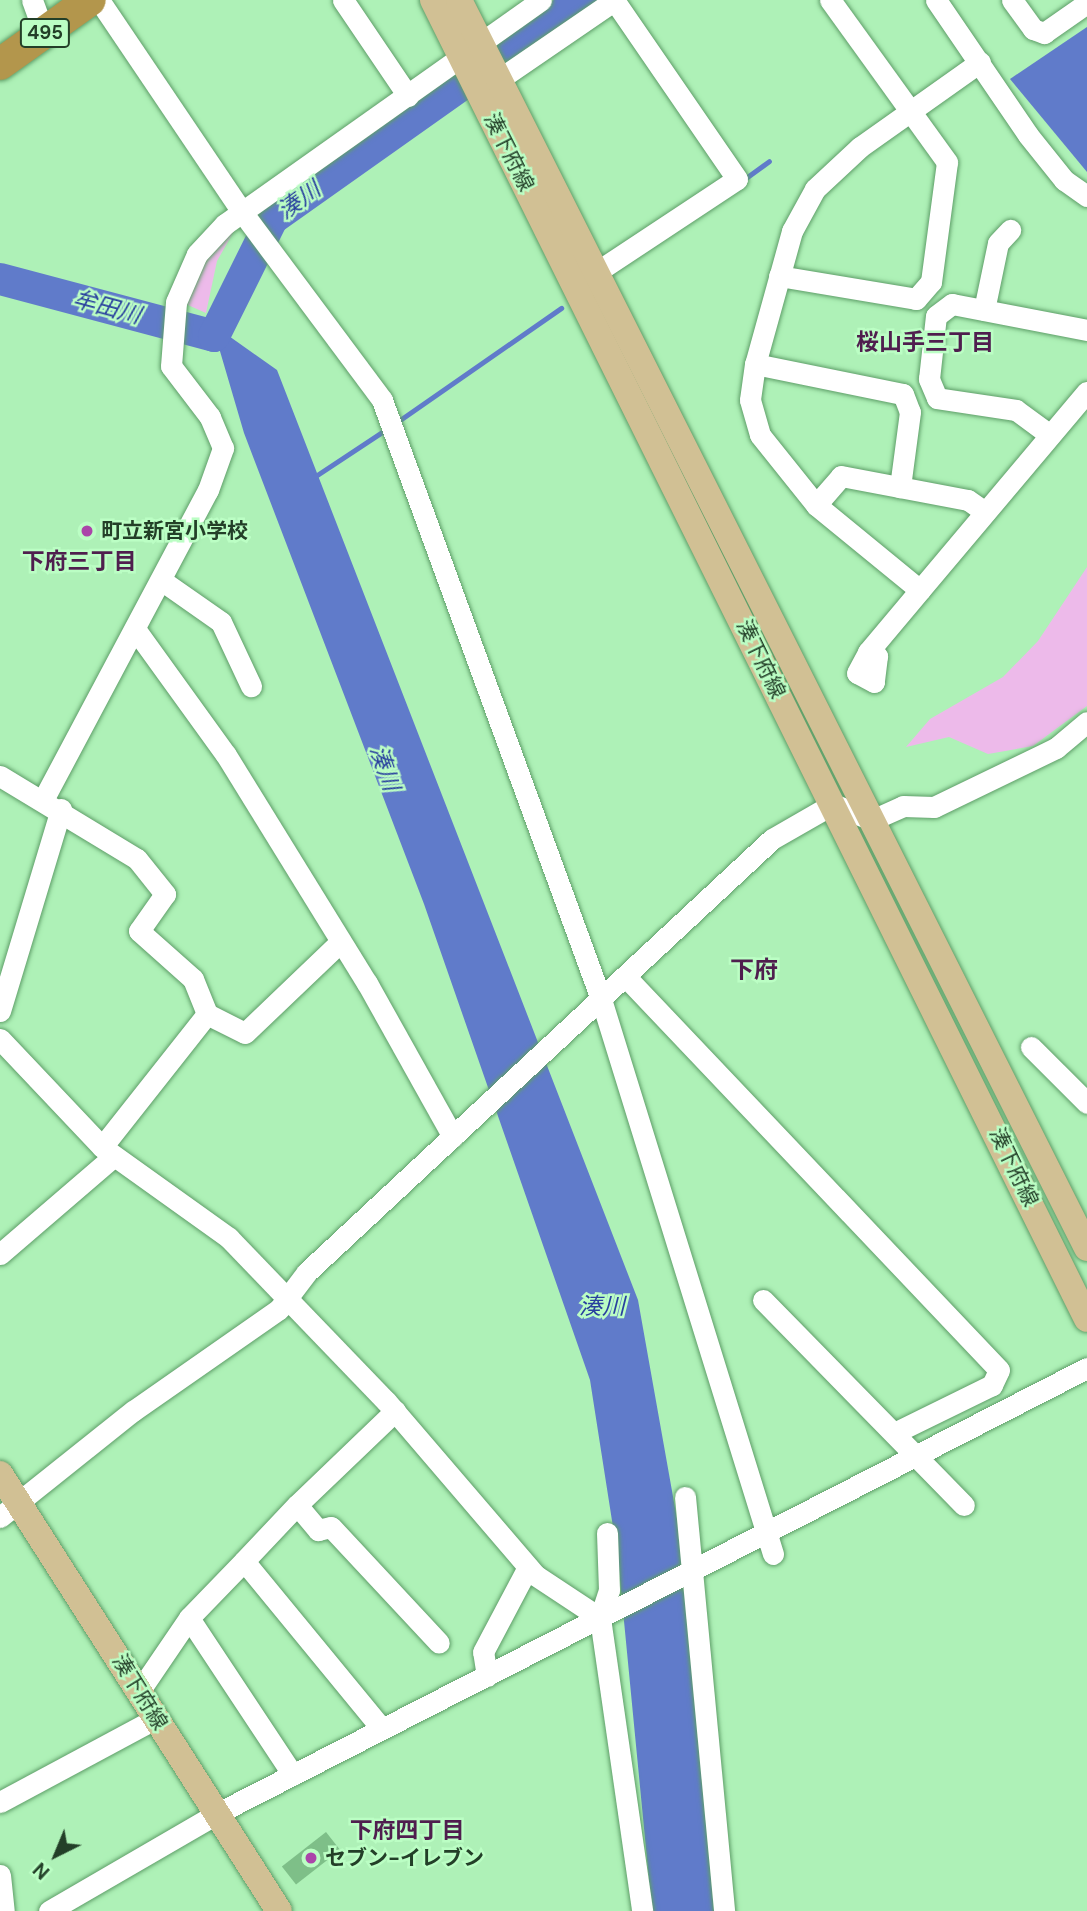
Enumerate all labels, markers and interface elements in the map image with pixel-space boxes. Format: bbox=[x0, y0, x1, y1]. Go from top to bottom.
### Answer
road number: 495 bbox=[19, 18, 71, 48]
street label: 湊下府線 bbox=[479, 109, 539, 195]
water label: 湊川 bbox=[272, 175, 326, 225]
water label: 牟田川 bbox=[70, 285, 144, 329]
district label: 桜山手三丁目 bbox=[856, 328, 994, 356]
place label: 町立新宮小学校 bbox=[101, 518, 248, 544]
marker: 町立新宮小学校 bbox=[79, 523, 95, 539]
district label: 下府三丁目 bbox=[22, 547, 136, 575]
street label: 湊下府線 bbox=[731, 616, 791, 702]
water label: 湊川 bbox=[364, 742, 406, 794]
district label: 下府 bbox=[730, 956, 778, 984]
street label: 湊下府線 bbox=[984, 1124, 1044, 1210]
water label: 湊川 bbox=[579, 1292, 625, 1320]
street label: 湊下府線 bbox=[107, 1650, 173, 1734]
district label: 下府四丁目 bbox=[350, 1816, 464, 1844]
north arrow bbox=[21, 1820, 91, 1890]
place label: セブン-イレブン bbox=[325, 1845, 484, 1871]
marker: セブン-イレブン bbox=[303, 1850, 319, 1866]
text: N bbox=[28, 1857, 55, 1885]

